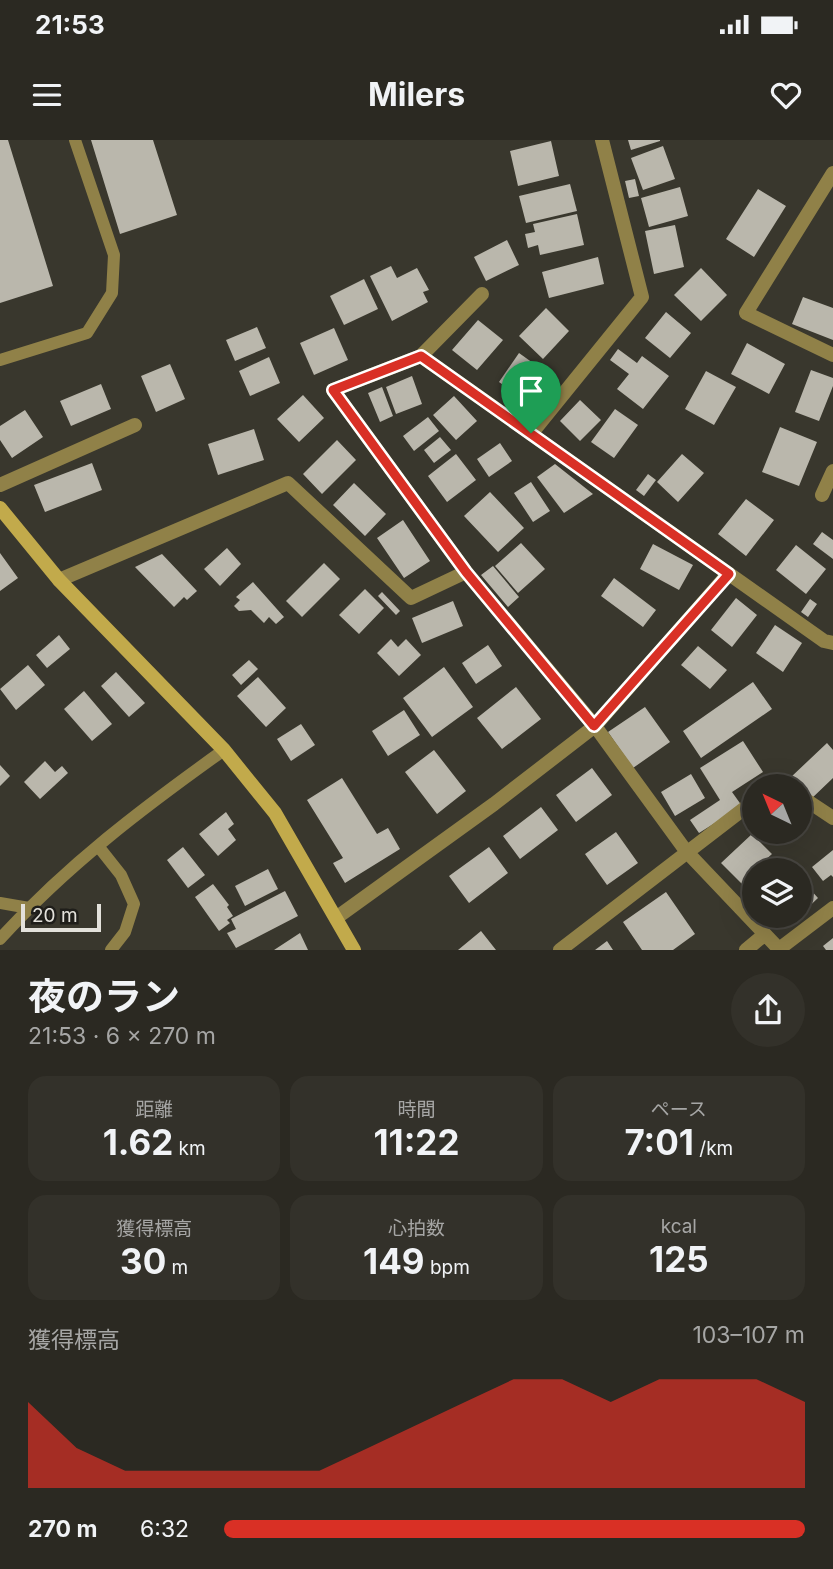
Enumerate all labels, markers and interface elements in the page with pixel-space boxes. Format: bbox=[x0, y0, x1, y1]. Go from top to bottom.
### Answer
text: 21:53 bbox=[35, 9, 105, 40]
text: Milers bbox=[368, 75, 465, 114]
icon: menu bbox=[28, 76, 66, 114]
icon: heart bbox=[767, 76, 805, 114]
pin bbox=[501, 361, 561, 433]
icon: arrive bbox=[512, 372, 550, 410]
north arrow bbox=[742, 774, 812, 844]
map controls bbox=[742, 774, 812, 928]
button: layers bbox=[742, 858, 812, 928]
scale bar bbox=[21, 900, 102, 932]
text: 20 m bbox=[32, 904, 78, 927]
text: 夜のラン bbox=[28, 973, 180, 1019]
button: share bbox=[731, 973, 805, 1047]
text: 21:53 · 6 × 270 m bbox=[28, 1022, 216, 1050]
text: 距離 bbox=[135, 1098, 173, 1121]
text: 時間 bbox=[397, 1098, 436, 1121]
text: ペース bbox=[651, 1098, 707, 1121]
text: 1.62 bbox=[103, 1121, 173, 1163]
text: 11:22 bbox=[374, 1121, 459, 1163]
text: 7:01 bbox=[624, 1121, 694, 1163]
text: km bbox=[173, 1137, 206, 1160]
text: /km bbox=[694, 1137, 733, 1160]
text: kcal bbox=[661, 1215, 697, 1238]
text: 獲得標高 bbox=[116, 1217, 192, 1240]
text: 心拍数 bbox=[388, 1217, 445, 1240]
text: 125 bbox=[649, 1238, 709, 1280]
text: 30 bbox=[120, 1240, 166, 1282]
text: 149 bbox=[363, 1240, 425, 1282]
text: m bbox=[166, 1256, 188, 1279]
text: bpm bbox=[425, 1256, 470, 1279]
text: 103–107 m bbox=[692, 1321, 805, 1349]
text: 獲得標高 bbox=[28, 1326, 120, 1354]
text: 270 m bbox=[28, 1515, 97, 1543]
text: 6:32 bbox=[140, 1515, 189, 1543]

